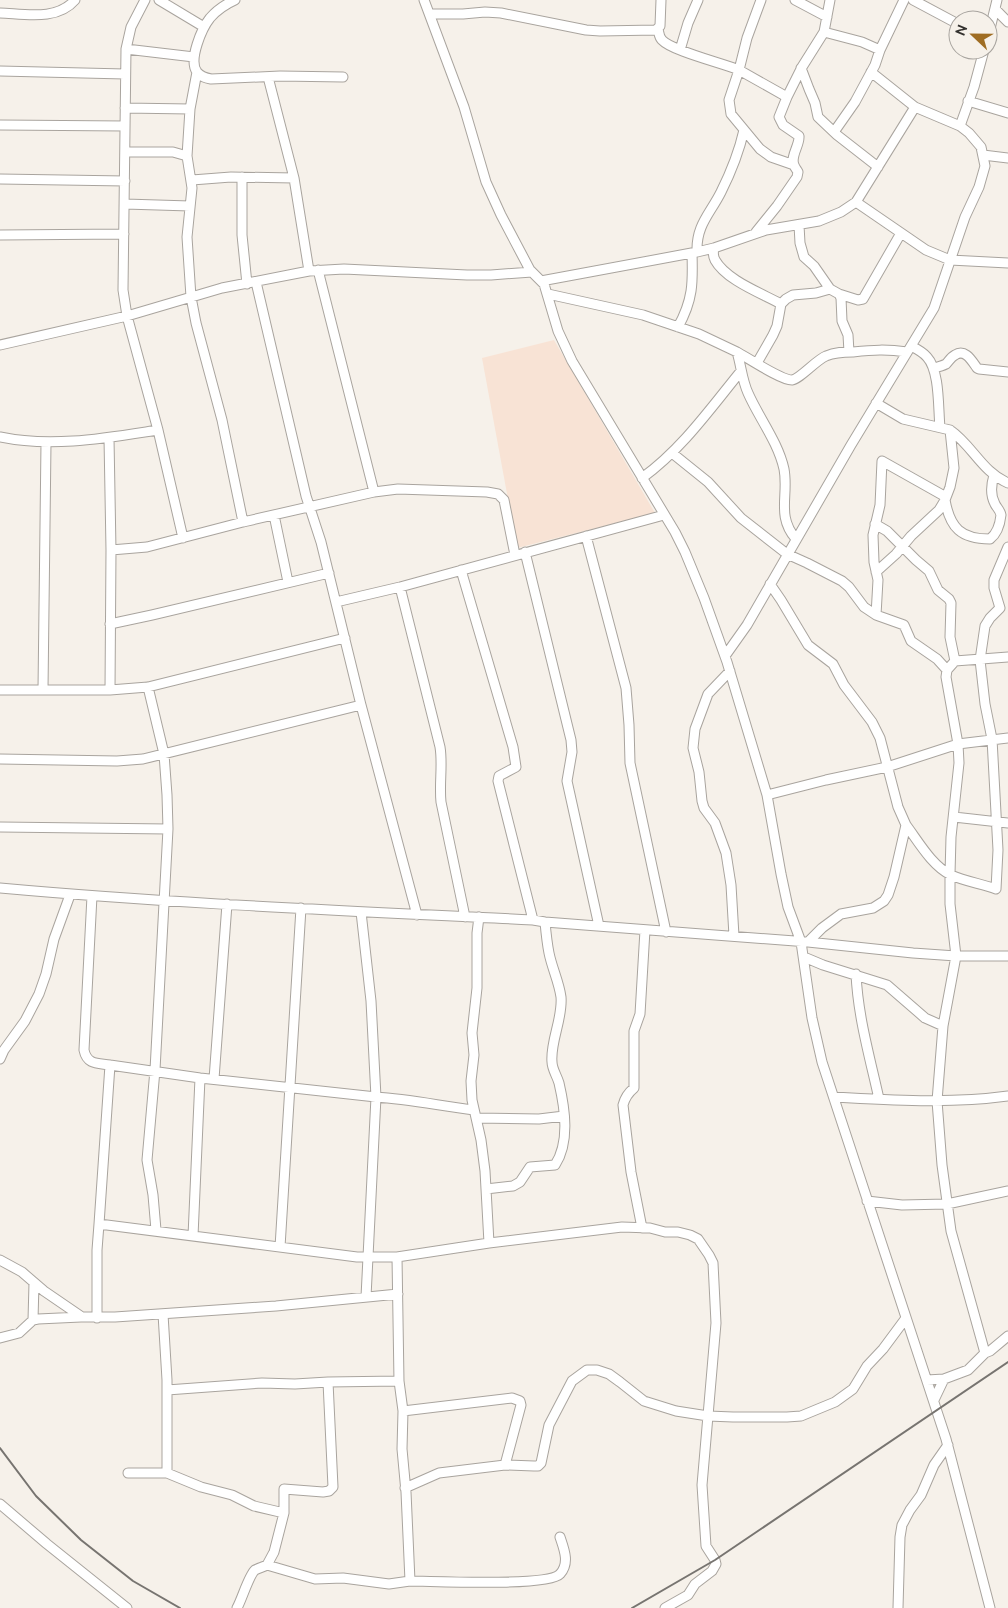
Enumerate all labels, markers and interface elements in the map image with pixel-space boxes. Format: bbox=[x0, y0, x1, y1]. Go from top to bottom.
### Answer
north arrow bbox=[948, 10, 998, 60]
text: N bbox=[952, 22, 970, 38]

